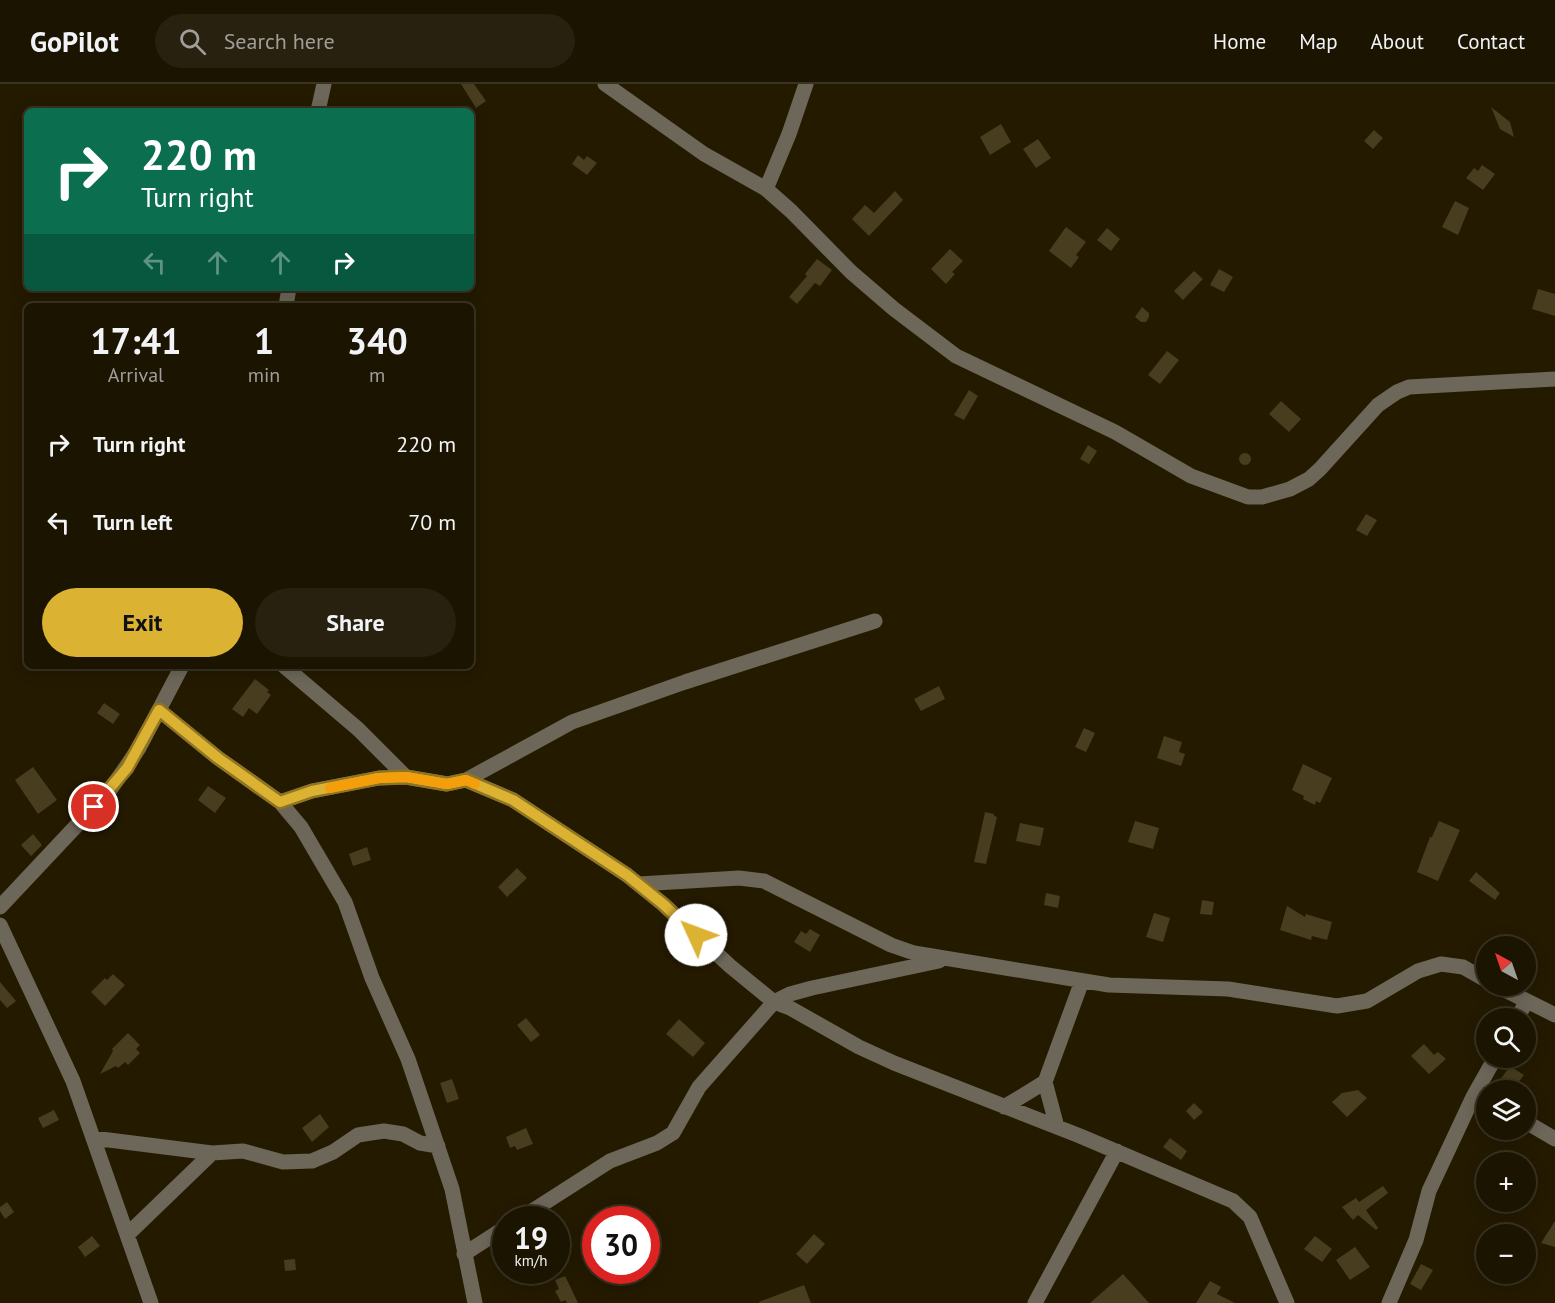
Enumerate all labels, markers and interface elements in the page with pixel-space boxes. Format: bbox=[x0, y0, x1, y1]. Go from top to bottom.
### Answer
search box bbox=[155, 14, 575, 68]
text: GoPilot bbox=[30, 23, 119, 60]
icon: search bbox=[176, 25, 209, 58]
text: Search here bbox=[224, 27, 335, 55]
text: Home bbox=[1213, 28, 1266, 55]
text: Map bbox=[1299, 28, 1338, 55]
text: About bbox=[1371, 28, 1424, 55]
text: Contact bbox=[1457, 28, 1525, 55]
text: 220 m bbox=[141, 127, 257, 182]
icon: right bbox=[42, 132, 120, 210]
text: Turn right bbox=[141, 180, 254, 214]
icon: left bbox=[138, 246, 171, 279]
icon: ahead bbox=[201, 246, 234, 279]
icon: ahead bbox=[264, 246, 297, 279]
icon: right bbox=[327, 246, 360, 279]
text: 17:41 bbox=[90, 317, 182, 364]
text: 1 bbox=[254, 317, 274, 364]
text: 340 bbox=[347, 317, 408, 364]
text: Arrival bbox=[108, 362, 164, 388]
text: min bbox=[248, 362, 280, 388]
text: m bbox=[369, 362, 385, 388]
icon: right bbox=[42, 428, 75, 461]
text: Turn right bbox=[93, 430, 185, 458]
text: 220 m bbox=[396, 430, 456, 458]
icon: left bbox=[42, 506, 75, 539]
text: Turn left bbox=[93, 508, 173, 536]
text: 70 m bbox=[408, 508, 456, 536]
button: Exit bbox=[42, 588, 243, 657]
button: Share bbox=[255, 588, 456, 657]
pin bbox=[68, 781, 119, 832]
icon: arrive bbox=[77, 790, 110, 823]
position arrow bbox=[664, 903, 728, 967]
north arrow bbox=[1476, 936, 1536, 996]
map controls bbox=[1476, 936, 1536, 1284]
button: search bbox=[1476, 1008, 1536, 1068]
button: layers bbox=[1476, 1080, 1536, 1140]
button: + bbox=[1476, 1152, 1536, 1212]
speed limit sign: 30 bbox=[582, 1206, 660, 1284]
text: 19 bbox=[514, 1218, 548, 1257]
button: − bbox=[1476, 1224, 1536, 1284]
text: km/h bbox=[515, 1251, 547, 1270]

